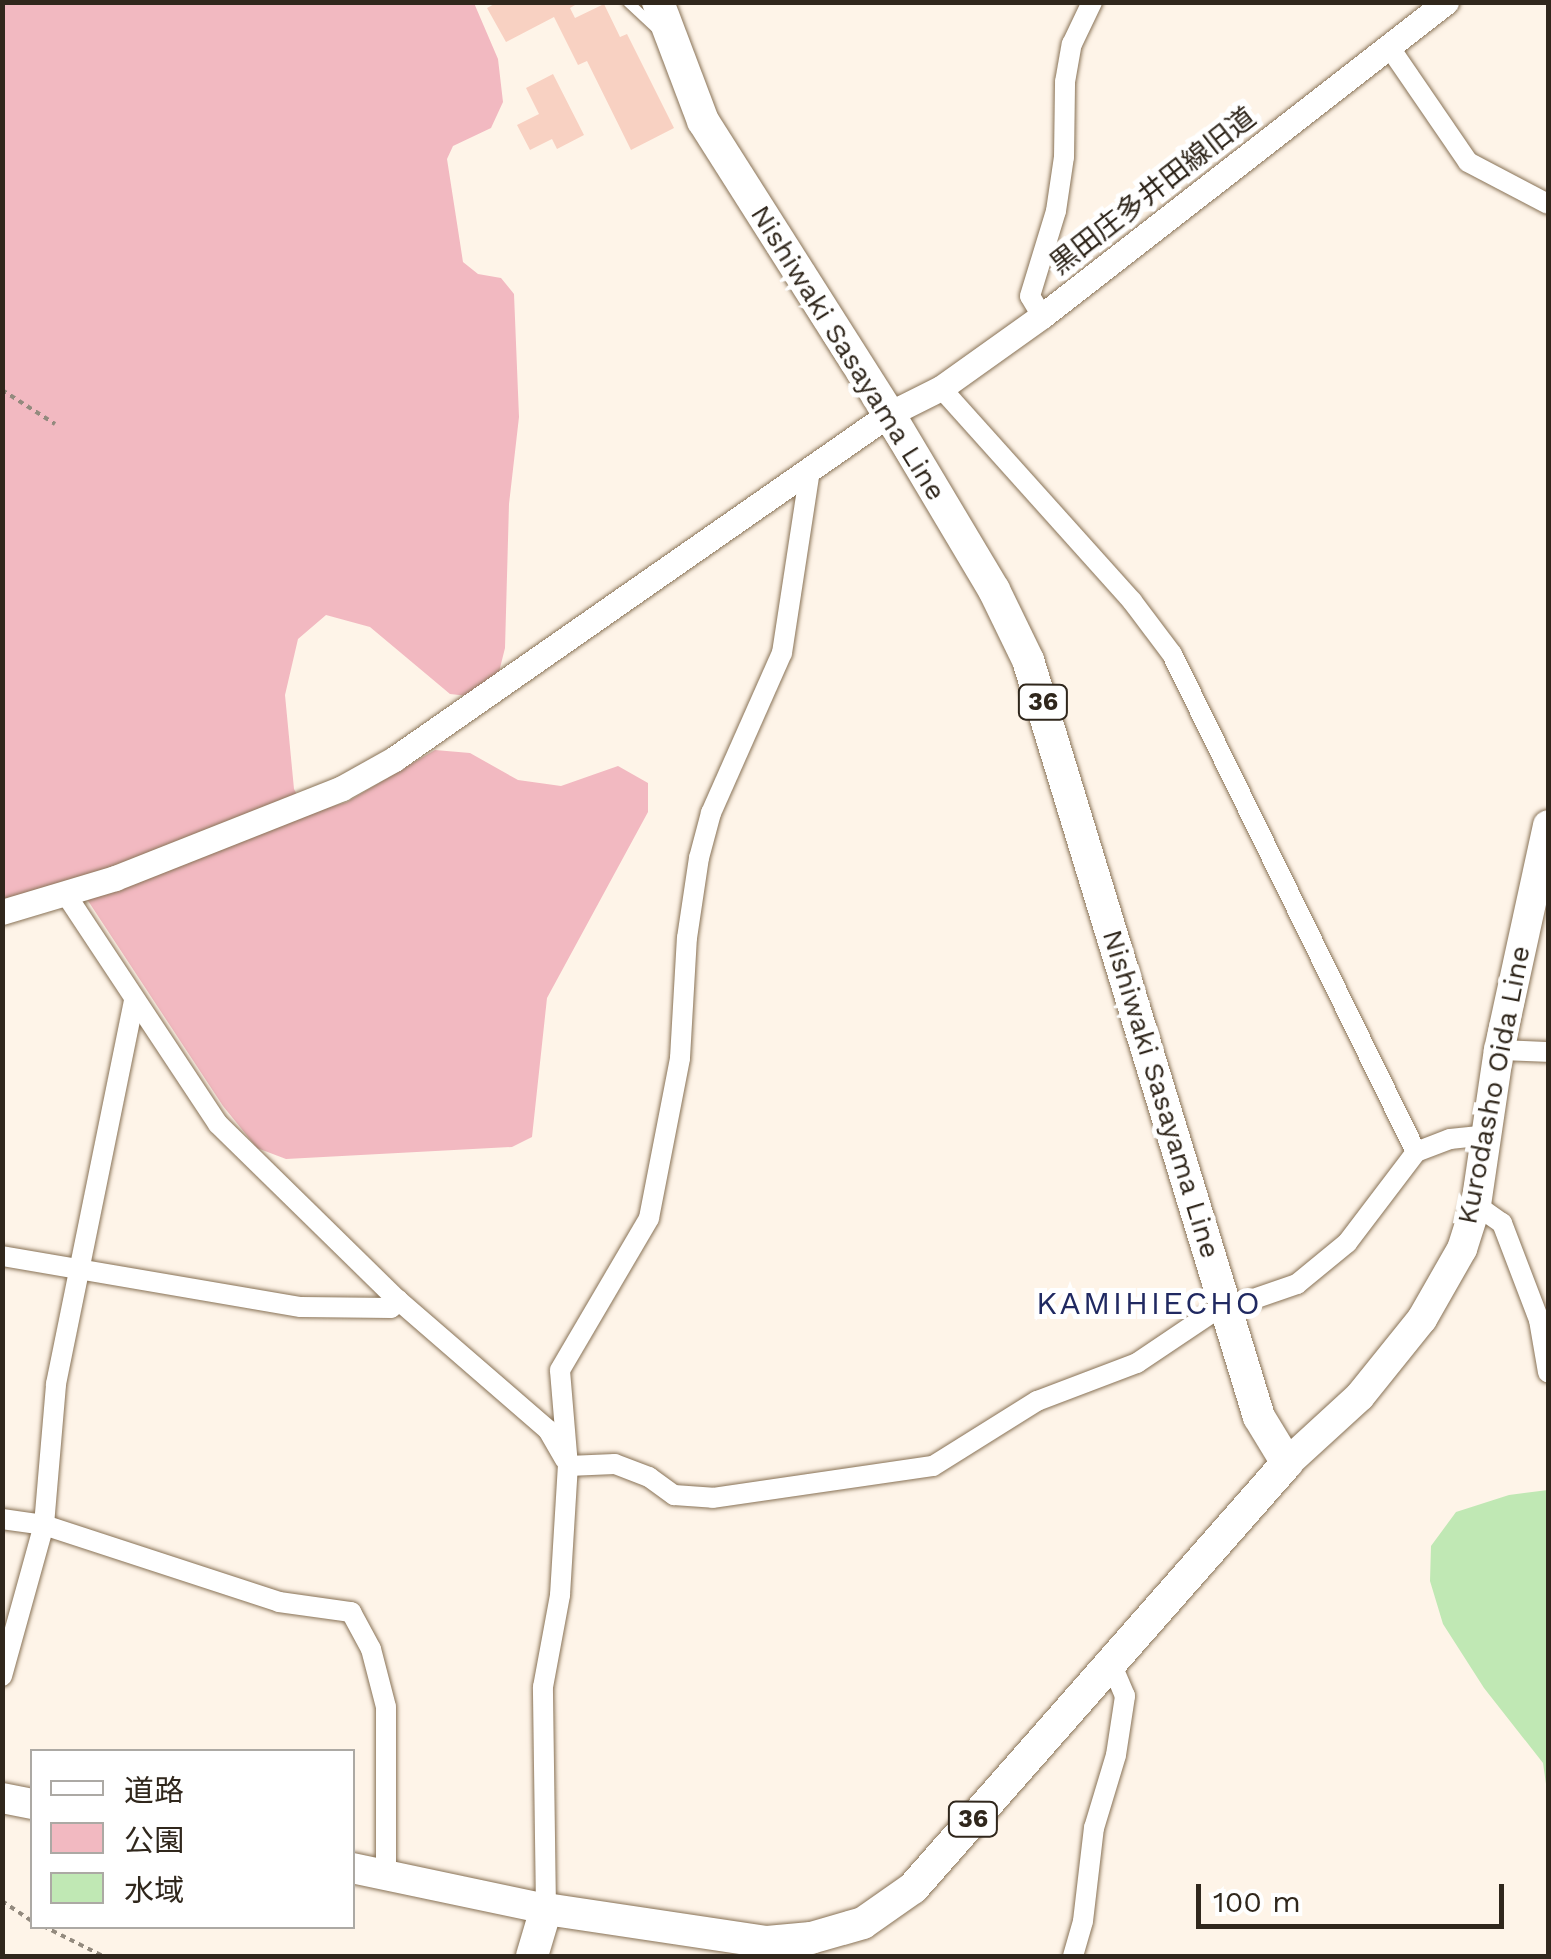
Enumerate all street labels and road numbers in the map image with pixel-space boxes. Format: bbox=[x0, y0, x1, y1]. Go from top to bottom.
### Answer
street label: 黒田庄多井田線旧道 bbox=[1043, 100, 1263, 282]
street label: Nishiwaki Sasayama Line bbox=[743, 199, 953, 507]
road number: 36 bbox=[1016, 682, 1070, 722]
street label: Nishiwaki Sasayama Line bbox=[1095, 925, 1227, 1263]
street label: Kurodasho Oida Line bbox=[1450, 943, 1538, 1227]
road number: 36 bbox=[946, 1799, 1000, 1839]

